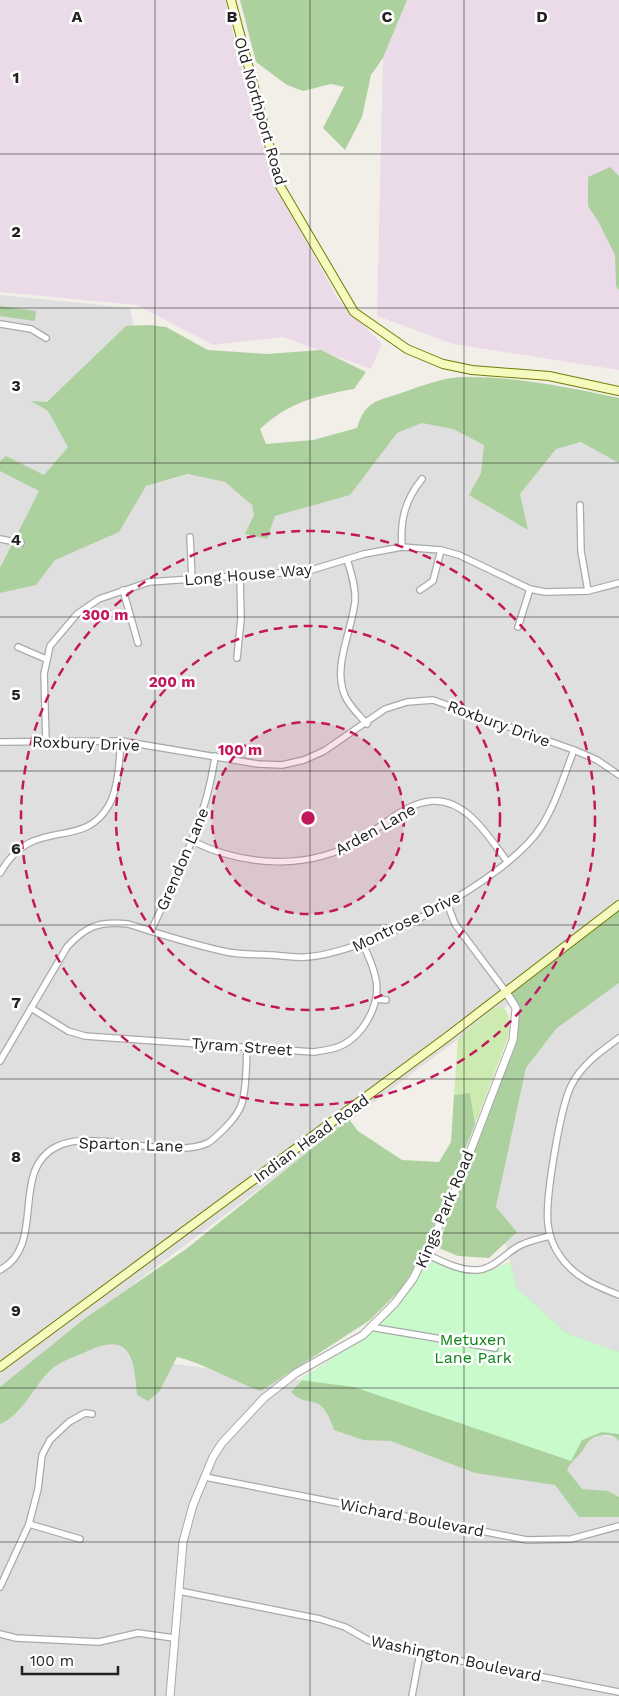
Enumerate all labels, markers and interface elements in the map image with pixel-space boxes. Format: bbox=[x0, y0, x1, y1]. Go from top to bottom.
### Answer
text: A bbox=[72, 7, 83, 26]
text: B bbox=[227, 7, 238, 26]
text: C bbox=[382, 7, 393, 26]
text: D bbox=[536, 7, 548, 26]
street label: Old Northport Road bbox=[230, 35, 291, 187]
text: 1 bbox=[13, 68, 19, 87]
text: 2 bbox=[11, 222, 21, 241]
text: 3 bbox=[11, 376, 21, 395]
text: 4 bbox=[11, 530, 21, 549]
street label: Long House Way bbox=[183, 559, 313, 590]
text: 300 m bbox=[82, 606, 128, 624]
text: 200 m bbox=[149, 673, 195, 691]
text: 5 bbox=[11, 685, 21, 704]
street label: Roxbury Drive bbox=[445, 696, 553, 751]
street label: Roxbury Drive bbox=[32, 732, 140, 755]
text: 100 m bbox=[218, 741, 262, 759]
street label: Arden Lane bbox=[332, 800, 419, 859]
street label: Grendon Lane bbox=[152, 805, 213, 913]
centre of rings bbox=[299, 809, 317, 827]
text: 6 bbox=[11, 839, 21, 858]
street label: Montrose Drive bbox=[349, 887, 464, 956]
text: 7 bbox=[11, 993, 21, 1012]
street label: Tyram Street bbox=[191, 1034, 293, 1060]
street label: Indian Head Road bbox=[250, 1090, 373, 1187]
street label: Sparton Lane bbox=[78, 1133, 184, 1156]
text: 8 bbox=[11, 1147, 21, 1166]
street label: Kings Park Road bbox=[411, 1148, 478, 1271]
text: 9 bbox=[11, 1301, 21, 1320]
park label: Metuxen Lane Park bbox=[434, 1330, 512, 1367]
street label: Wichard Boulevard bbox=[338, 1494, 486, 1541]
street label: Washington Boulevard bbox=[369, 1631, 543, 1686]
scale bar bbox=[22, 1644, 119, 1676]
text: 100 m bbox=[30, 1652, 74, 1670]

